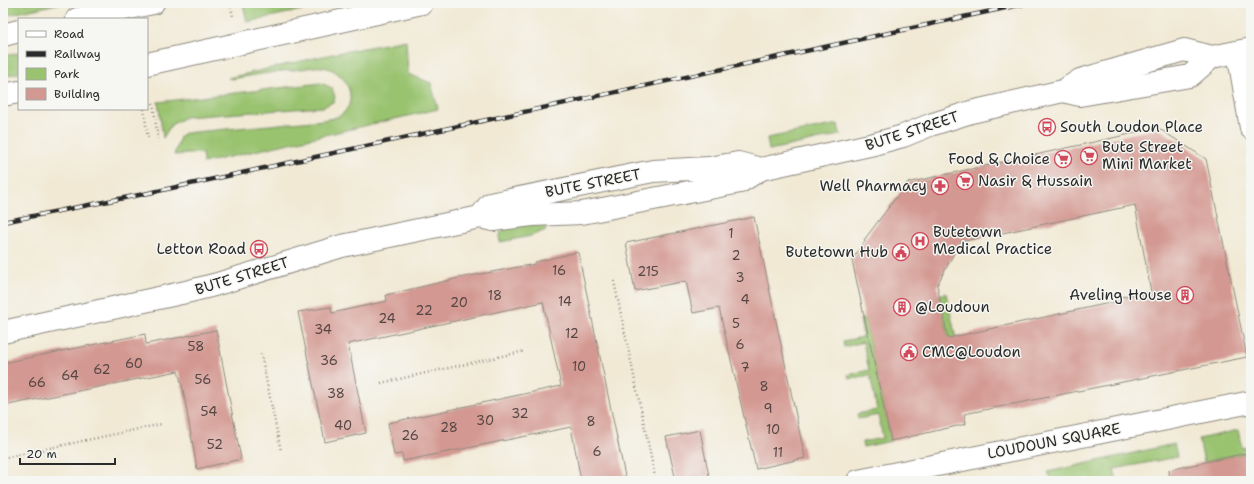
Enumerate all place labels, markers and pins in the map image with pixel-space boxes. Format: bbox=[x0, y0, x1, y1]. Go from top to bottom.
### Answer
bus stop icon: South Loudon Place bbox=[1037, 117, 1057, 137]
place label: South Loudon Place bbox=[1060, 117, 1203, 137]
place label: Bute Street Mini Market bbox=[1102, 137, 1192, 174]
supermarket icon: Bute Street Mini Market bbox=[1079, 146, 1099, 166]
place label: Food & Choice bbox=[948, 149, 1050, 169]
supermarket icon: Food & Choice bbox=[1053, 149, 1073, 169]
supermarket icon: Nasir & Hussain bbox=[955, 171, 975, 191]
place label: Nasir & Hussain bbox=[978, 171, 1092, 191]
place label: Well Pharmacy bbox=[819, 176, 927, 196]
pharmacy icon: Well Pharmacy bbox=[930, 176, 950, 196]
place label: Butetown Medical Practice bbox=[933, 222, 1052, 259]
hospital icon: Butetown Medical Practice bbox=[910, 231, 930, 251]
place label: Letton Road bbox=[156, 239, 246, 259]
bus stop icon: Letton Road bbox=[249, 239, 269, 259]
place label: Butetown Hub bbox=[786, 242, 888, 262]
public building icon: Butetown Hub bbox=[891, 242, 911, 262]
place label: Aveling House bbox=[1069, 285, 1172, 305]
building icon: Aveling House bbox=[1175, 285, 1195, 305]
building icon: @Loudoun bbox=[892, 297, 912, 317]
place label: @Loudoun bbox=[915, 297, 990, 317]
public building icon: CMC@Loudon bbox=[899, 342, 919, 362]
place label: CMC@Loudon bbox=[922, 342, 1021, 362]

